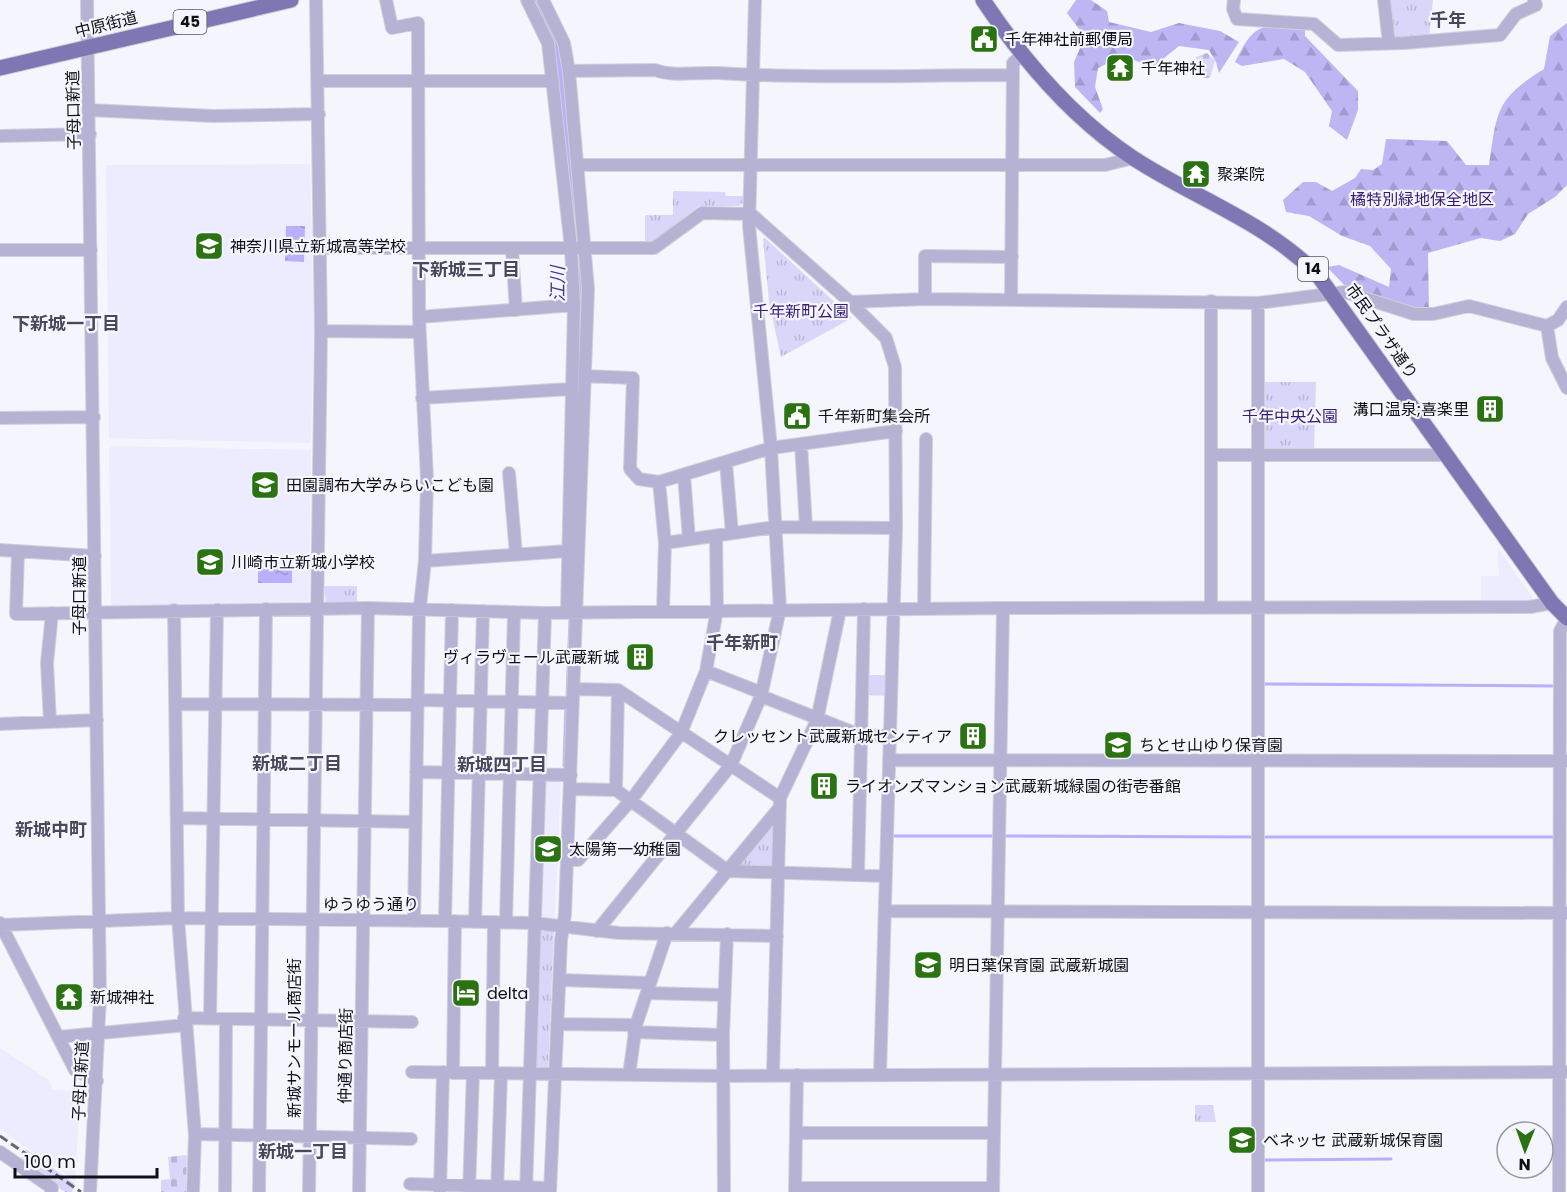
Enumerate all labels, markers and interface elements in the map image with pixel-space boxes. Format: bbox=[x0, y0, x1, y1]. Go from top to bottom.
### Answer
street label: 中原街道 bbox=[72, 6, 140, 43]
district label: 千年 bbox=[1430, 7, 1466, 32]
road number: 45 bbox=[174, 10, 207, 34]
public building icon: 千年神社前郵便局 bbox=[968, 23, 1000, 55]
place label: 千年神社前郵便局 bbox=[1005, 28, 1133, 51]
temple icon: 千年神社 bbox=[1104, 52, 1136, 84]
place label: 千年神社 bbox=[1141, 57, 1205, 80]
street label: 子母口新道 bbox=[61, 70, 86, 150]
temple icon: 聚楽院 bbox=[1180, 158, 1212, 190]
place label: 聚楽院 bbox=[1217, 163, 1265, 186]
park label: 橘特別緑地保全地区 bbox=[1350, 188, 1494, 211]
school or university icon: 神奈川県立新城高等学校 bbox=[193, 230, 225, 262]
place label: 神奈川県立新城高等学校 bbox=[230, 235, 406, 258]
district label: 下新城三丁目 bbox=[412, 257, 520, 282]
road number: 14 bbox=[1298, 257, 1328, 281]
water label: 江川 bbox=[545, 264, 570, 302]
street label: 市民プラザ通り bbox=[1340, 279, 1423, 384]
park label: 千年新町公園 bbox=[753, 300, 849, 323]
district label: 下新城一丁目 bbox=[12, 311, 120, 336]
building icon: 溝口温泉;喜楽里 bbox=[1474, 393, 1506, 425]
place label: 溝口温泉;喜楽里 bbox=[1353, 398, 1469, 421]
public building icon: 千年新町集会所 bbox=[781, 400, 813, 432]
place label: 千年新町集会所 bbox=[818, 405, 930, 428]
park label: 千年中央公園 bbox=[1242, 405, 1338, 428]
school or university icon: 田園調布大学みらいこども園 bbox=[249, 469, 281, 501]
place label: 田園調布大学みらいこども園 bbox=[286, 474, 494, 497]
school or university icon: 川崎市立新城小学校 bbox=[194, 546, 226, 578]
place label: 川崎市立新城小学校 bbox=[231, 551, 375, 574]
street label: 子母口新道 bbox=[68, 556, 91, 636]
district label: 千年新町 bbox=[706, 630, 778, 655]
building icon: ヴィラヴェール武蔵新城 bbox=[624, 641, 656, 673]
place label: ヴィラヴェール武蔵新城 bbox=[443, 646, 619, 669]
building icon: クレッセント武蔵新城センティア bbox=[957, 720, 989, 752]
place label: クレッセント武蔵新城センティア bbox=[713, 725, 952, 748]
school or university icon: ちとせ山ゆり保育園 bbox=[1102, 729, 1134, 761]
place label: ちとせ山ゆり保育園 bbox=[1139, 734, 1283, 757]
district label: 新城二丁目 bbox=[252, 751, 342, 776]
district label: 新城四丁目 bbox=[457, 752, 547, 777]
building icon: ライオンズマンション武蔵新城緑園の街壱番館 bbox=[808, 770, 840, 802]
place label: ライオンズマンション武蔵新城緑園の街壱番館 bbox=[845, 775, 1181, 798]
district label: 新城中町 bbox=[15, 817, 87, 842]
school or university icon: 太陽第一幼稚園 bbox=[532, 833, 564, 865]
place label: 太陽第一幼稚園 bbox=[569, 838, 681, 861]
street label: ゆうゆう通り bbox=[323, 893, 419, 916]
school or university icon: 明日葉保育園 武蔵新城園 bbox=[912, 949, 944, 981]
place label: 明日葉保育園 武蔵新城園 bbox=[949, 954, 1129, 977]
street label: 新城サンモール商店街 bbox=[283, 958, 306, 1118]
hotel icon: delta bbox=[450, 977, 482, 1009]
temple icon: 新城神社 bbox=[53, 981, 85, 1013]
place label: delta bbox=[487, 982, 528, 1005]
place label: 新城神社 bbox=[90, 986, 154, 1009]
street label: 仲通り商店街 bbox=[333, 1008, 358, 1104]
street label: 子母口新道 bbox=[67, 1040, 94, 1122]
north arrow bbox=[1495, 1120, 1555, 1180]
school or university icon: ベネッセ 武蔵新城保育園 bbox=[1226, 1124, 1258, 1156]
place label: ベネッセ 武蔵新城保育園 bbox=[1263, 1129, 1443, 1152]
district label: 新城一丁目 bbox=[258, 1139, 348, 1164]
scale bar bbox=[15, 1141, 158, 1179]
text: 100 m bbox=[24, 1149, 76, 1174]
text: N bbox=[1519, 1153, 1531, 1176]

